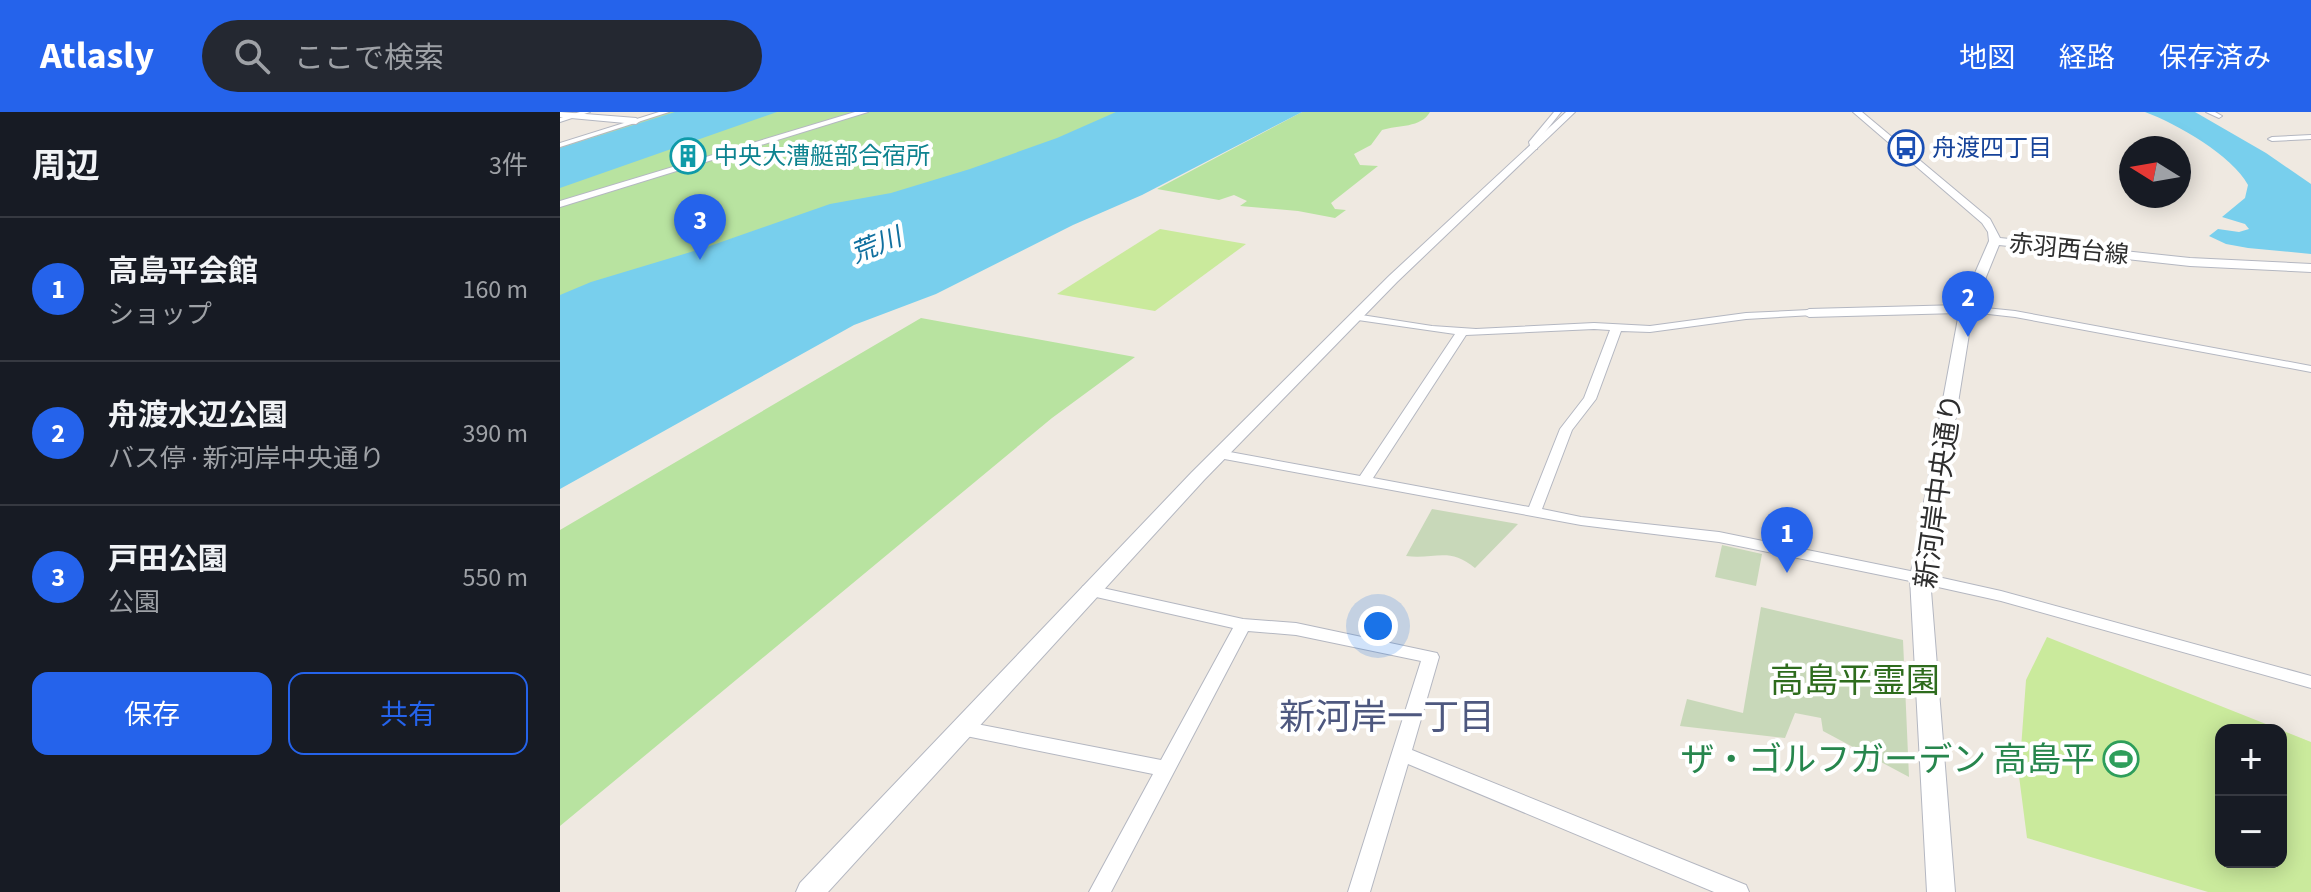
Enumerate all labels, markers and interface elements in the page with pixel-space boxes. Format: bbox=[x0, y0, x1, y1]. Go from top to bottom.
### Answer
search box bbox=[202, 20, 762, 92]
text: Atlasly bbox=[40, 29, 154, 83]
icon: search bbox=[230, 34, 274, 78]
text: ここで検索 bbox=[294, 37, 444, 80]
text: 地図 bbox=[1959, 38, 2015, 78]
text: 経路 bbox=[2059, 38, 2115, 78]
text: 保存済み bbox=[2159, 38, 2271, 78]
bus stop icon: 舟渡四丁目 bbox=[1887, 129, 1925, 167]
place label: 舟渡四丁目 bbox=[1932, 131, 2052, 166]
north arrow bbox=[2119, 136, 2191, 208]
building icon: 中央大漕艇部合宿所 bbox=[669, 137, 707, 175]
place label: 中央大漕艇部合宿所 bbox=[714, 139, 930, 174]
text: 周辺 bbox=[32, 142, 100, 191]
text: 3件 bbox=[489, 147, 528, 184]
pin: 3 bbox=[674, 194, 726, 260]
water label: 荒川 bbox=[845, 217, 910, 272]
street label: 赤羽西台線 bbox=[2007, 226, 2130, 273]
text: 高島平会館 bbox=[108, 250, 258, 293]
text: 1 bbox=[51, 271, 65, 308]
text: 160 m bbox=[462, 271, 528, 308]
pin: 2 bbox=[1942, 271, 1994, 337]
text: ショップ bbox=[108, 296, 212, 333]
street label: 新河岸中央通り bbox=[1906, 391, 1972, 591]
text: 舟渡水辺公園 bbox=[108, 394, 288, 437]
text: 2 bbox=[51, 415, 65, 452]
text: 390 m bbox=[462, 415, 528, 452]
text: バス停 · 新河岸中央通り bbox=[108, 440, 385, 477]
pin: 1 bbox=[1761, 507, 1813, 573]
text: 戸田公園 bbox=[108, 538, 228, 581]
text: 3 bbox=[51, 559, 65, 596]
text: 550 m bbox=[462, 559, 528, 596]
text: 公園 bbox=[108, 584, 160, 621]
your location bbox=[1358, 606, 1398, 646]
park label: 高島平霊園 bbox=[1770, 657, 1940, 706]
button: 保存 bbox=[32, 672, 272, 755]
button: 共有 bbox=[288, 672, 528, 755]
district label: 新河岸一丁目 bbox=[1279, 692, 1495, 743]
map controls bbox=[2215, 724, 2287, 868]
button: + bbox=[2215, 724, 2287, 796]
place label: ザ・ゴルフガーデン 高島平 bbox=[1680, 736, 2095, 785]
sports icon: ザ・ゴルフガーデン 高島平 bbox=[2102, 740, 2140, 778]
button: − bbox=[2215, 796, 2287, 868]

